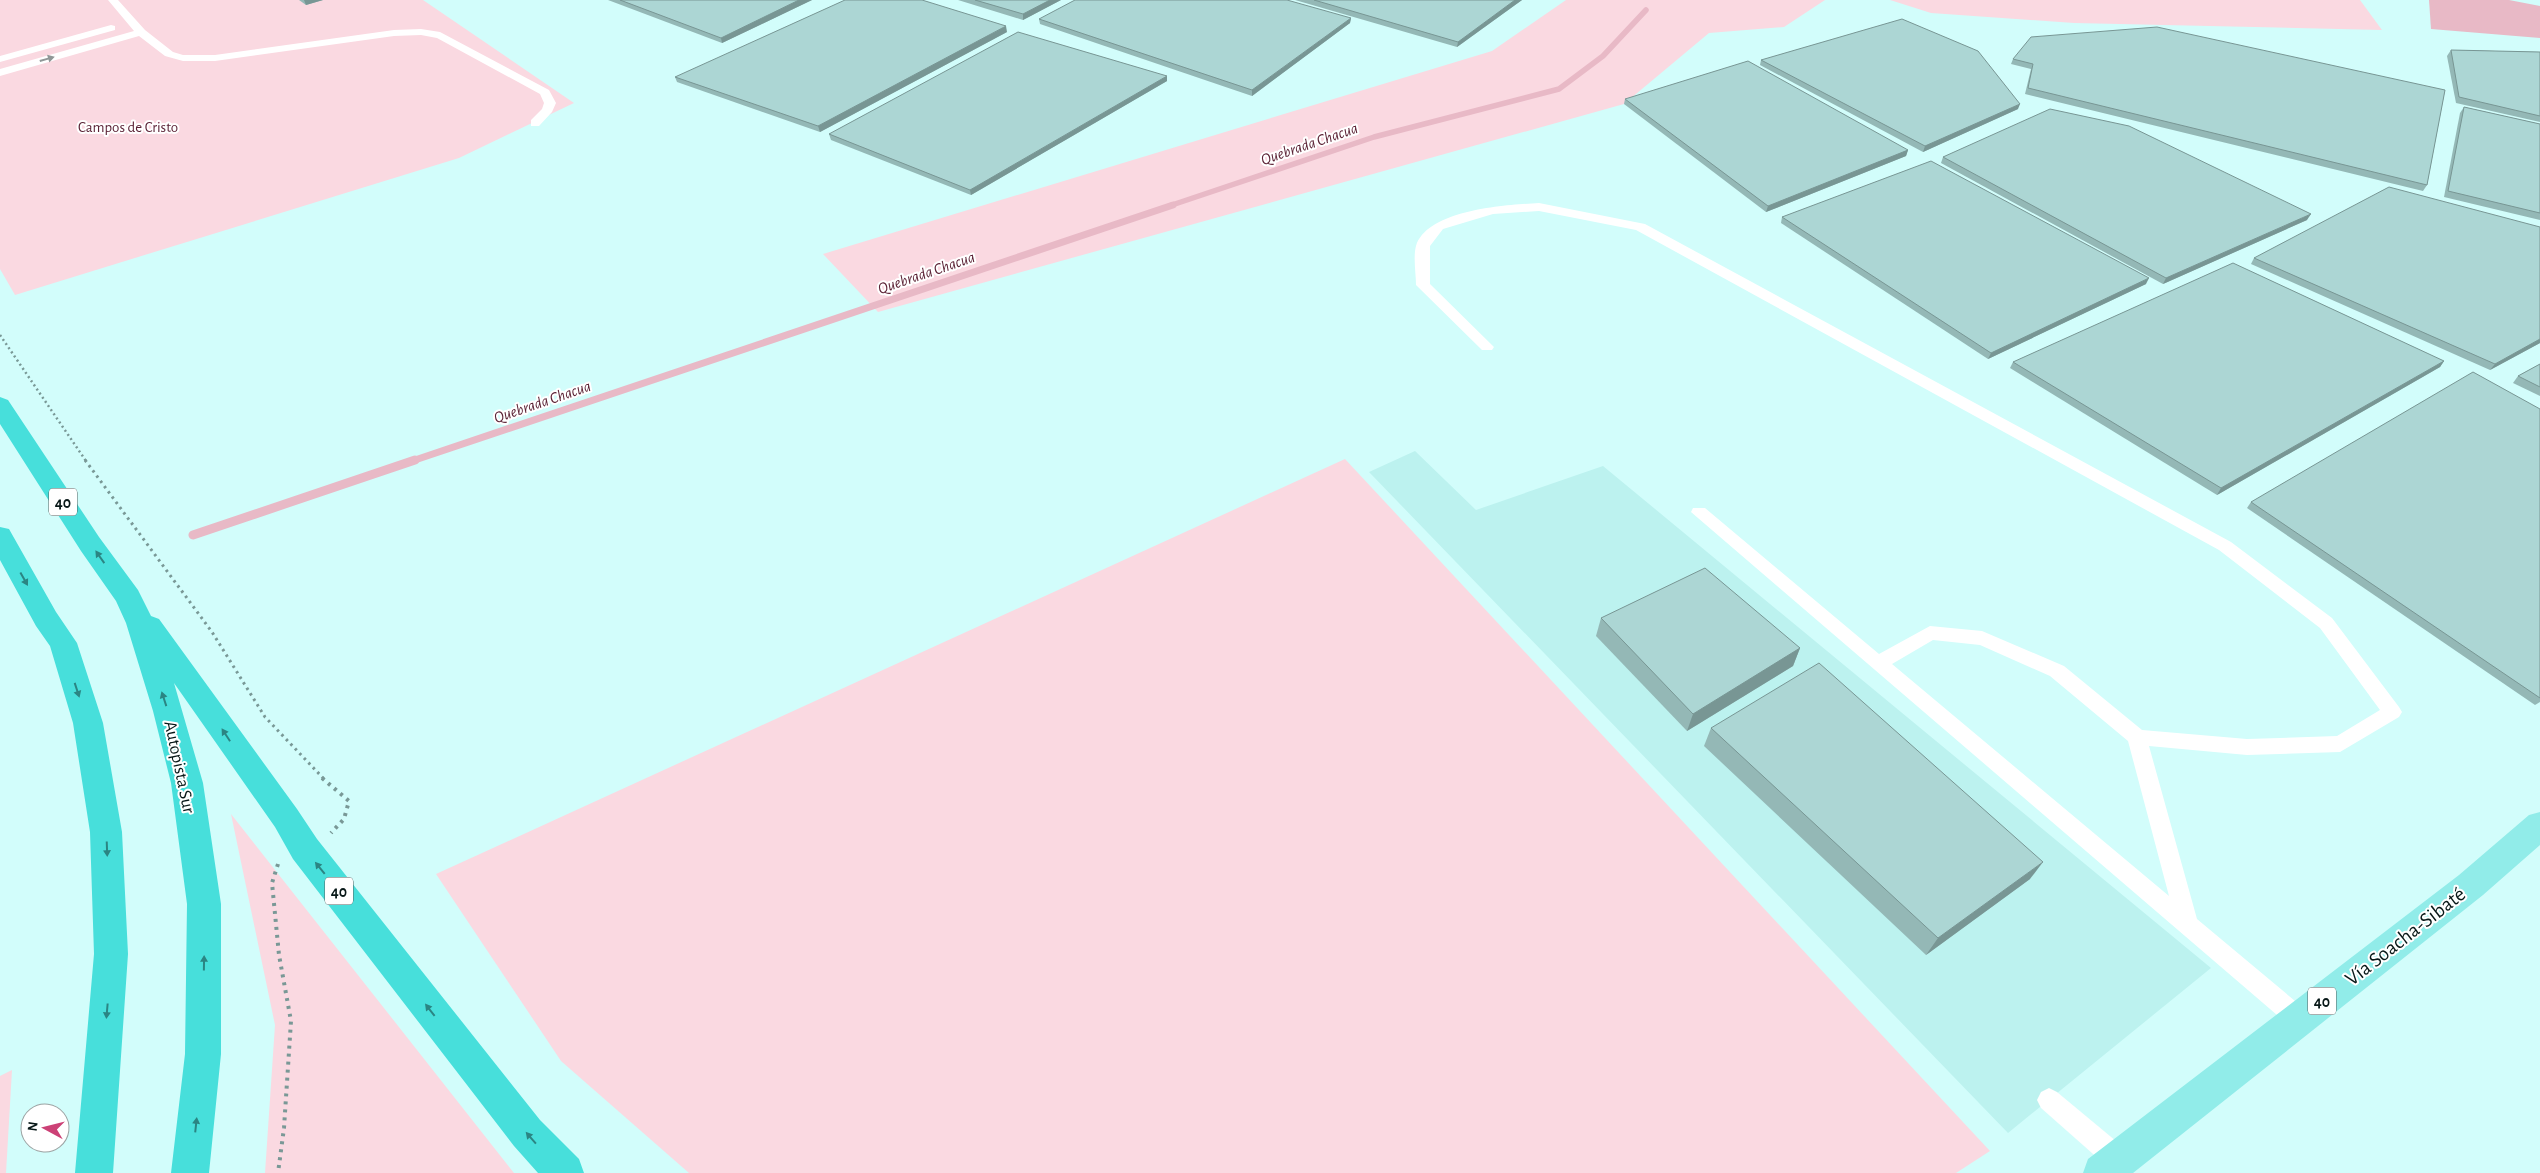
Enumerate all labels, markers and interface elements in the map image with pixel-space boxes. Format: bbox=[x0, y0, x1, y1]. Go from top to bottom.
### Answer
one-way arrow bbox=[39, 55, 54, 63]
park label: Campos de Cristo bbox=[78, 120, 178, 135]
water label: Quebrada Chacua bbox=[1259, 120, 1360, 169]
water label: Quebrada Chacua bbox=[876, 249, 977, 298]
water label: Quebrada Chacua bbox=[492, 378, 593, 427]
road number: 40 bbox=[49, 488, 77, 516]
one-way arrow bbox=[95, 550, 105, 564]
one-way arrow bbox=[20, 572, 28, 586]
one-way arrow bbox=[74, 682, 82, 697]
one-way arrow bbox=[160, 692, 168, 707]
street label: Autopista Sur bbox=[160, 719, 198, 815]
one-way arrow bbox=[221, 729, 231, 742]
one-way arrow bbox=[103, 841, 111, 857]
one-way arrow bbox=[315, 862, 326, 875]
road number: 40 bbox=[325, 878, 353, 904]
street label: Vía Soacha-Sibaté bbox=[2341, 883, 2469, 990]
one-way arrow bbox=[200, 954, 208, 970]
road number: 40 bbox=[2308, 988, 2336, 1014]
one-way arrow bbox=[102, 1003, 110, 1019]
one-way arrow bbox=[425, 1004, 436, 1017]
north arrow bbox=[20, 1103, 70, 1153]
one-way arrow bbox=[192, 1116, 200, 1132]
text: N bbox=[26, 1121, 41, 1132]
one-way arrow bbox=[525, 1132, 536, 1145]

